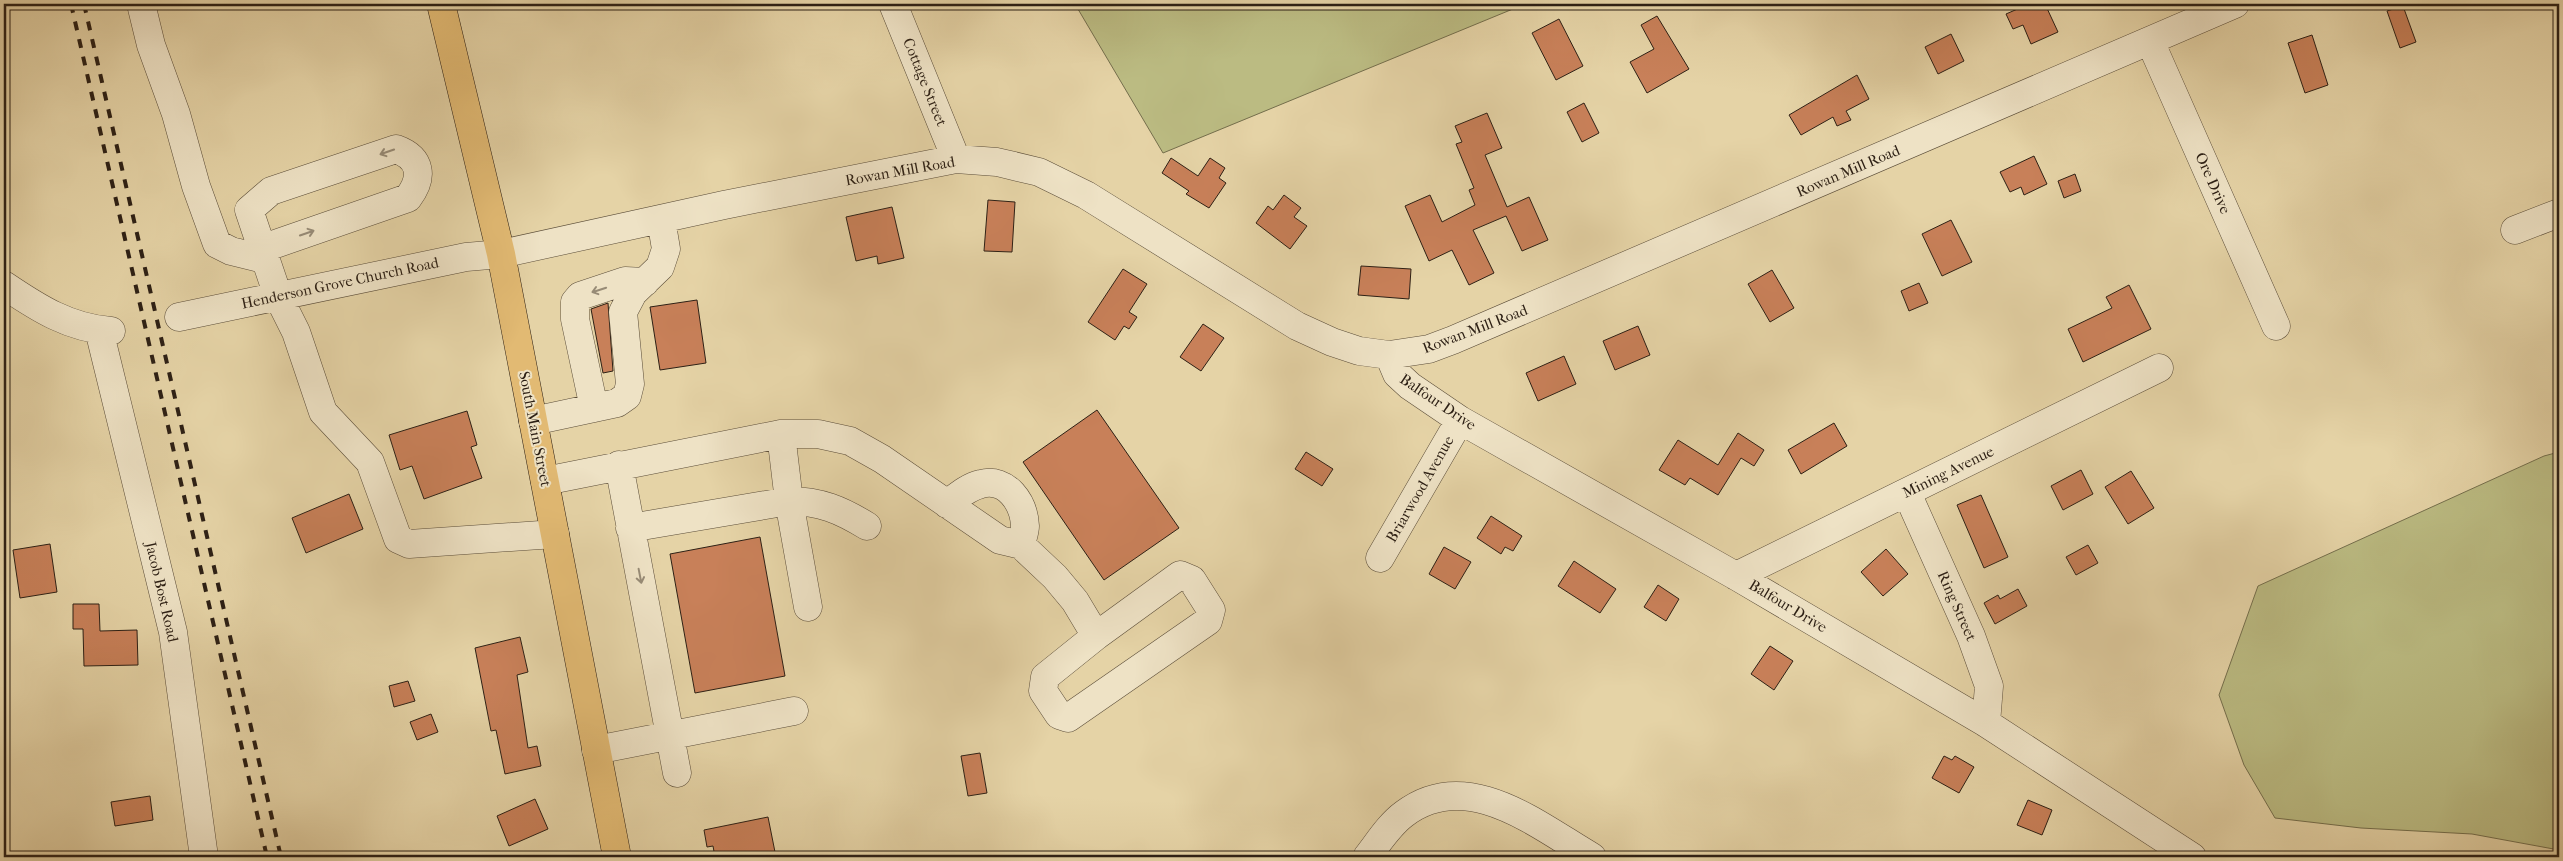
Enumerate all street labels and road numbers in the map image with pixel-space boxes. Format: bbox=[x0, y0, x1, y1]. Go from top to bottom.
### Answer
street label: Cottage Street bbox=[899, 35, 951, 129]
street label: Rowan Mill Road bbox=[1793, 141, 1903, 201]
street label: Ore Drive bbox=[2191, 149, 2235, 217]
street label: Rowan Mill Road bbox=[844, 152, 957, 189]
street label: Henderson Grove Church Road bbox=[240, 253, 441, 313]
street label: Rowan Mill Road bbox=[1420, 300, 1531, 357]
street label: South Main Street bbox=[515, 370, 555, 489]
street label: Balfour Drive bbox=[1397, 370, 1480, 434]
street label: Briarwood Avenue bbox=[1382, 432, 1458, 545]
street label: Mining Avenue bbox=[1899, 442, 1997, 502]
street label: Jacob Bost Road bbox=[141, 539, 182, 645]
street label: Ring Street bbox=[1934, 568, 1981, 644]
street label: Balfour Drive bbox=[1746, 576, 1831, 637]

